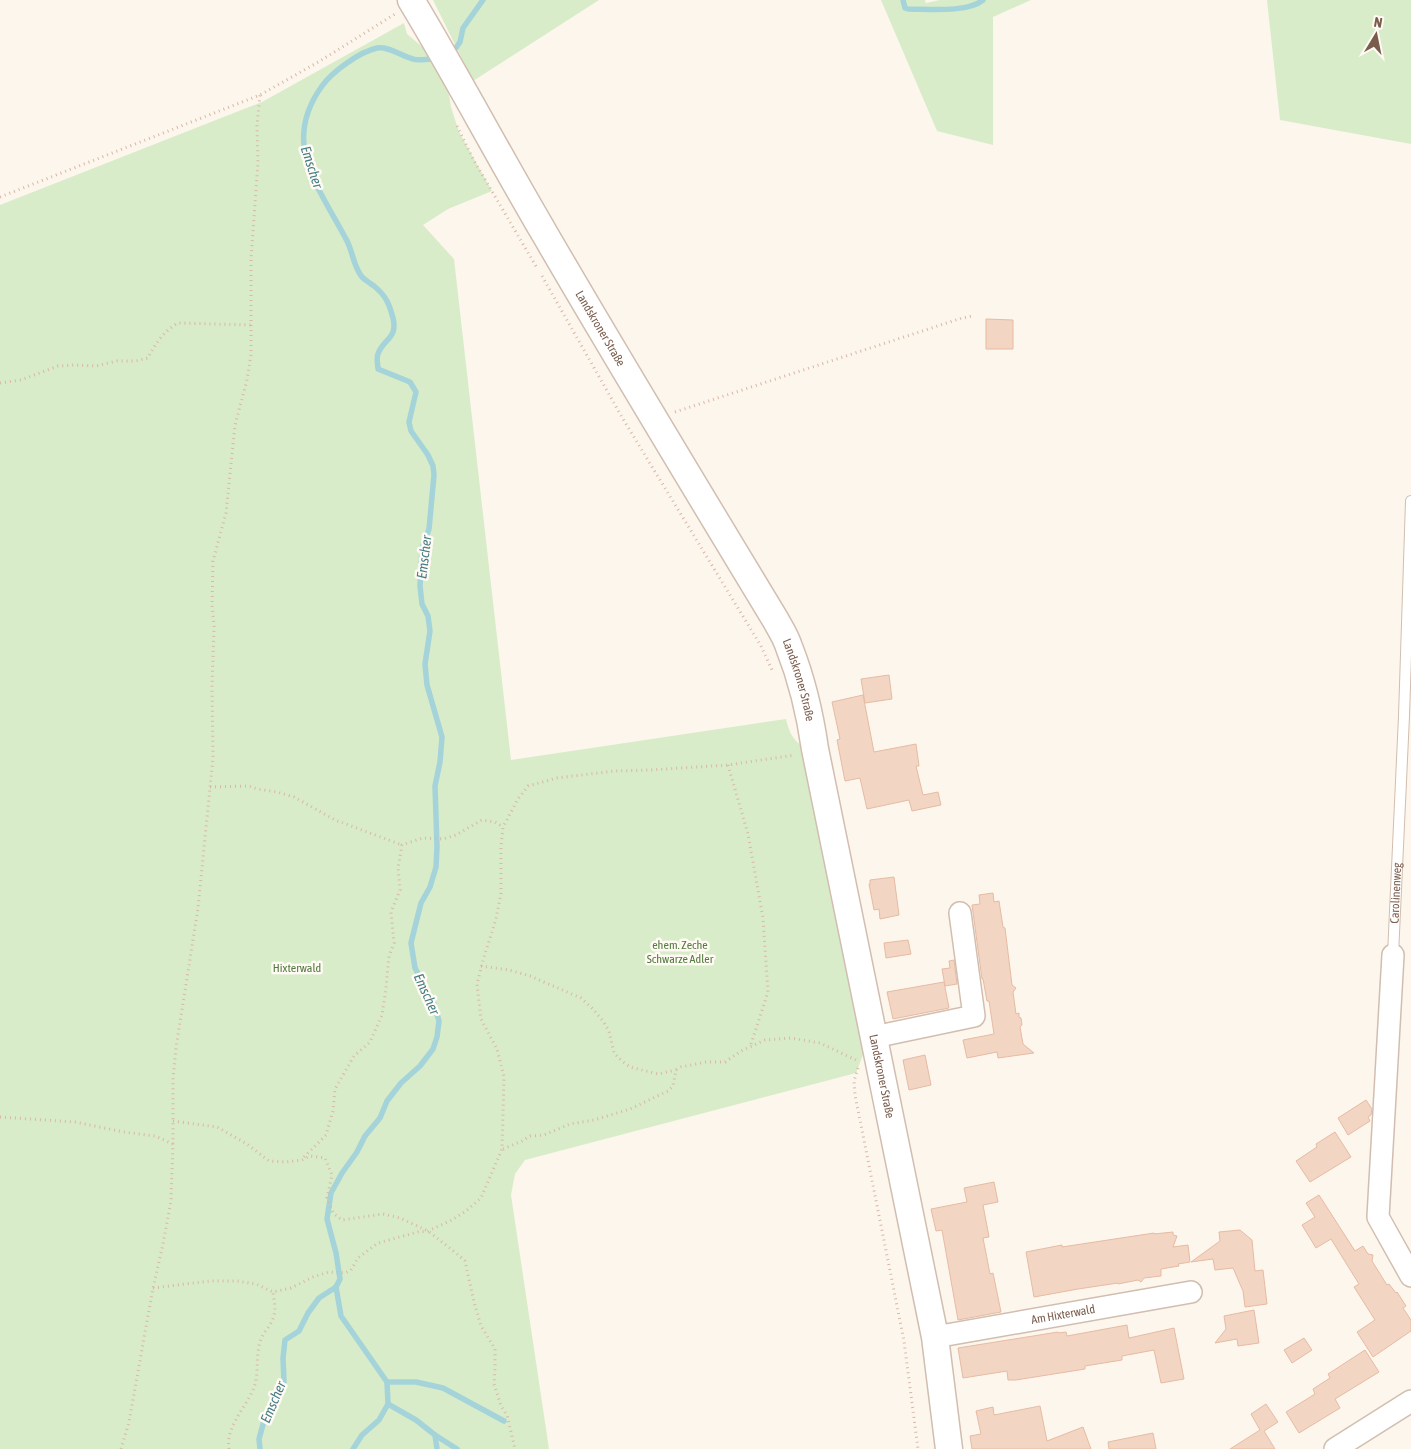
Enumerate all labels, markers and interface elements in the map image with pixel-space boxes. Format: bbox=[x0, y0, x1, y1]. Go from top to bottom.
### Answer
north arrow bbox=[1351, 10, 1401, 60]
text: N bbox=[1373, 14, 1384, 31]
water label: Emscher bbox=[298, 144, 327, 191]
street label: Landskroner Straße bbox=[572, 288, 628, 369]
water label: Emscher bbox=[413, 534, 435, 580]
street label: Landskroner Straße bbox=[780, 637, 817, 723]
street label: Carolinenweg bbox=[1387, 861, 1404, 924]
park label: ehem. Zeche Schwarze Adler bbox=[647, 938, 714, 966]
park label: Hixterwald bbox=[273, 961, 321, 975]
water label: Emscher bbox=[411, 971, 443, 1018]
street label: Landskroner Straße bbox=[866, 1033, 897, 1120]
street label: Am Hixterwald bbox=[1030, 1302, 1096, 1327]
water label: Emscher bbox=[257, 1378, 289, 1425]

